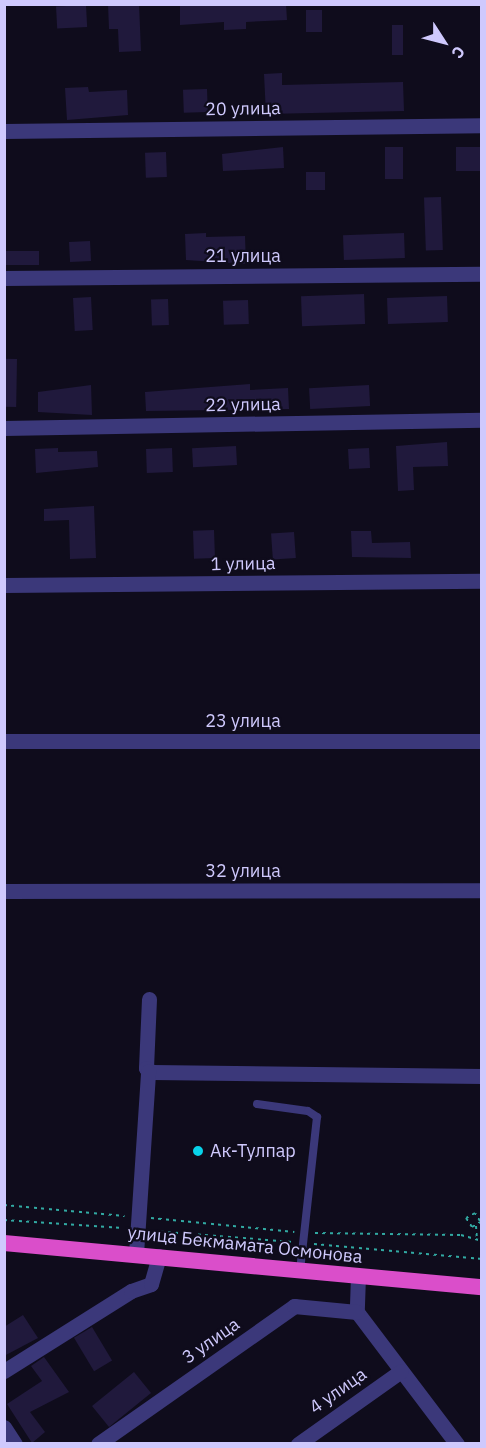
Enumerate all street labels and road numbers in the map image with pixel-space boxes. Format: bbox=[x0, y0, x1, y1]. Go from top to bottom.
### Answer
street label: 20 улица bbox=[205, 98, 281, 120]
street label: 21 улица bbox=[205, 245, 281, 267]
street label: 22 улица bbox=[205, 394, 281, 416]
street label: 1 улица bbox=[210, 553, 276, 575]
street label: 23 улица bbox=[205, 710, 281, 732]
street label: 32 улица bbox=[205, 860, 281, 882]
street label: улица Бекмамата Осмонова bbox=[127, 1222, 363, 1268]
street label: 3 улица bbox=[178, 1314, 244, 1368]
street label: 4 улица bbox=[305, 1364, 371, 1418]

